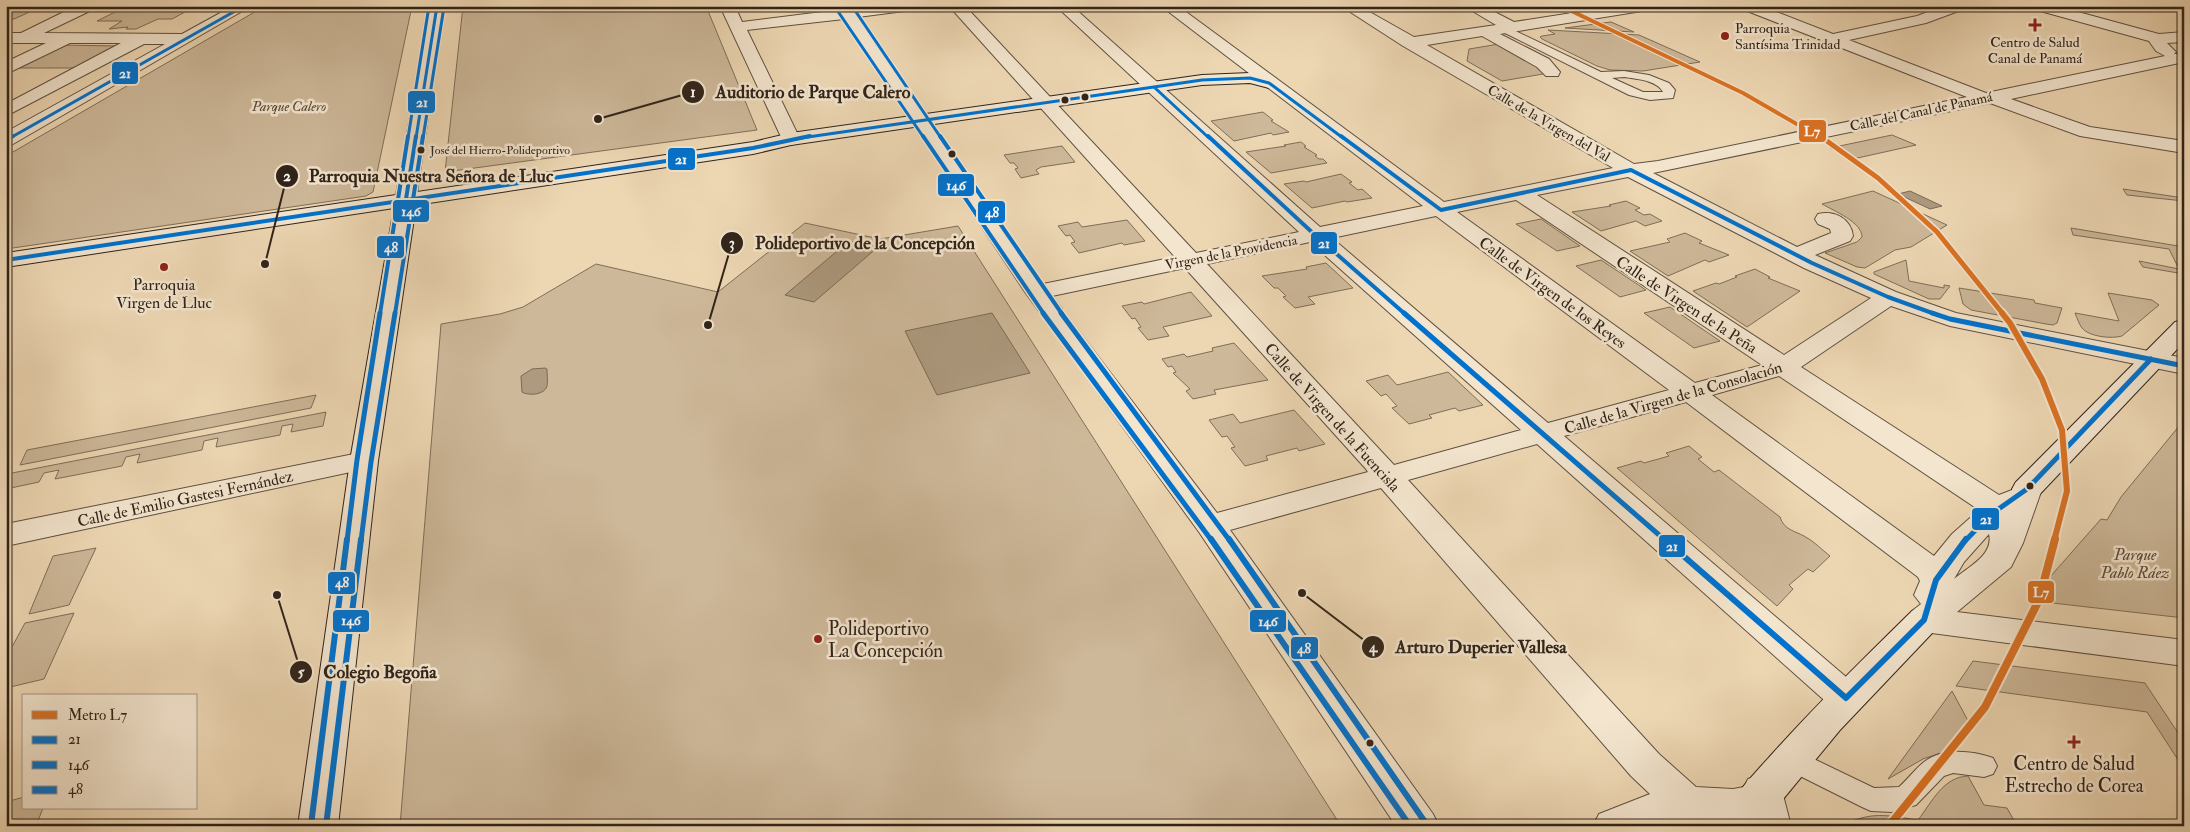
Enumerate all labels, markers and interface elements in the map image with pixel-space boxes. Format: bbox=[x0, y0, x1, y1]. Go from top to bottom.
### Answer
marker: Centro de Salud Canal de Panamá bbox=[2028, 18, 2042, 32]
place label: Parroquia Santísima Trinidad bbox=[1735, 20, 1840, 53]
marker: Parroquia Santísima Trinidad bbox=[1719, 30, 1731, 42]
place label: Centro de Salud Canal de Panamá bbox=[1988, 34, 2082, 67]
line badge: 21 bbox=[111, 61, 139, 85]
text: 21 bbox=[119, 65, 131, 82]
callout: Auditorio de Parque Calero bbox=[681, 75, 921, 108]
text: Auditorio de Parque Calero bbox=[715, 81, 911, 104]
street label: Calle de la Virgen del Val bbox=[1484, 81, 1613, 166]
text: 1 bbox=[690, 83, 696, 102]
street label: Calle del Canal de Panamá bbox=[1848, 88, 1994, 135]
line badge: 21 bbox=[407, 90, 436, 114]
unlabelled marker bbox=[1080, 92, 1090, 102]
text: 21 bbox=[416, 94, 428, 111]
unlabelled marker bbox=[1060, 95, 1070, 105]
park label: Parque Calero bbox=[251, 98, 326, 115]
line badge: L7 bbox=[1798, 119, 1827, 143]
text: L7 bbox=[1804, 123, 1821, 140]
place label: José del Hierro-Polideportivo bbox=[429, 143, 570, 158]
marker: José del Hierro-Polideportivo bbox=[416, 145, 426, 155]
line badge: 21 bbox=[667, 147, 696, 171]
unlabelled marker bbox=[947, 149, 957, 159]
text: 21 bbox=[675, 151, 687, 168]
callout: Parroquia Nuestra Señora de Lluc bbox=[274, 160, 563, 193]
text: Parroquia Nuestra Señora de Lluc bbox=[309, 165, 554, 188]
text: 2 bbox=[283, 167, 291, 186]
line badge: 146 bbox=[937, 173, 975, 197]
text: 146 bbox=[946, 177, 967, 194]
line badge: 146 bbox=[392, 199, 430, 223]
line badge: 48 bbox=[977, 200, 1006, 224]
text: 146 bbox=[401, 203, 422, 220]
text: 48 bbox=[984, 204, 999, 221]
callout: Polideportivo de la Concepción bbox=[720, 227, 985, 260]
street label: Virgen de la Providencia bbox=[1164, 231, 1299, 274]
line badge: 21 bbox=[1310, 231, 1338, 255]
text: Polideportivo de la Concepción bbox=[755, 232, 976, 255]
street label: Calle de Virgen de los Reyes bbox=[1475, 233, 1630, 353]
text: 3 bbox=[729, 234, 735, 253]
line badge: 48 bbox=[376, 235, 405, 259]
text: 21 bbox=[1318, 235, 1330, 252]
text: 48 bbox=[383, 239, 398, 256]
street label: Calle de Virgen de la Peña bbox=[1612, 252, 1761, 358]
marker: Parroquia Virgen de Lluc bbox=[158, 261, 170, 273]
place label: Parroquia Virgen de Lluc bbox=[116, 275, 212, 313]
street label: Calle de Virgen de la Fuencisla bbox=[1260, 339, 1405, 497]
street label: Calle de la Virgen de la Consolación bbox=[1562, 357, 1785, 439]
street label: Calle de Emilio Gastesi Fernández bbox=[76, 466, 295, 532]
unlabelled marker bbox=[2025, 481, 2035, 491]
line badge: 21 bbox=[1971, 507, 2000, 531]
text: 21 bbox=[1980, 511, 1992, 528]
line badge: 21 bbox=[1658, 534, 1686, 558]
text: 21 bbox=[1666, 538, 1678, 555]
park label: Parque Pablo Ráez bbox=[2100, 545, 2169, 583]
line badge: 48 bbox=[327, 571, 356, 595]
text: 48 bbox=[334, 574, 349, 591]
line badge: L7 bbox=[2027, 580, 2055, 604]
text: L7 bbox=[2033, 584, 2050, 601]
line badge: 146 bbox=[332, 609, 370, 633]
line badge: 146 bbox=[1249, 609, 1287, 633]
text: 146 bbox=[341, 612, 362, 629]
text: 146 bbox=[1258, 613, 1279, 630]
place label: Polideportivo La Concepción bbox=[828, 617, 943, 664]
callout: Arturo Duperier Vallesa bbox=[1360, 630, 1577, 663]
marker: Polideportivo La Concepción bbox=[812, 633, 824, 645]
line badge: 48 bbox=[1290, 636, 1319, 660]
text: Arturo Duperier Vallesa bbox=[1394, 636, 1567, 659]
text: 4 bbox=[1368, 638, 1378, 657]
text: 48 bbox=[1296, 640, 1311, 657]
callout: Colegio Begoña bbox=[288, 655, 447, 688]
text: Colegio Begoña bbox=[323, 661, 437, 684]
text: 5 bbox=[298, 663, 305, 682]
legend bbox=[22, 694, 198, 810]
text: Metro L7 bbox=[68, 706, 127, 725]
text: 21 bbox=[68, 730, 81, 749]
marker: Centro de Salud Estrecho de Corea bbox=[2067, 735, 2081, 749]
unlabelled marker bbox=[1365, 738, 1375, 748]
place label: Centro de Salud Estrecho de Corea bbox=[2004, 752, 2144, 798]
text: 146 bbox=[68, 756, 90, 775]
text: 48 bbox=[68, 780, 83, 799]

